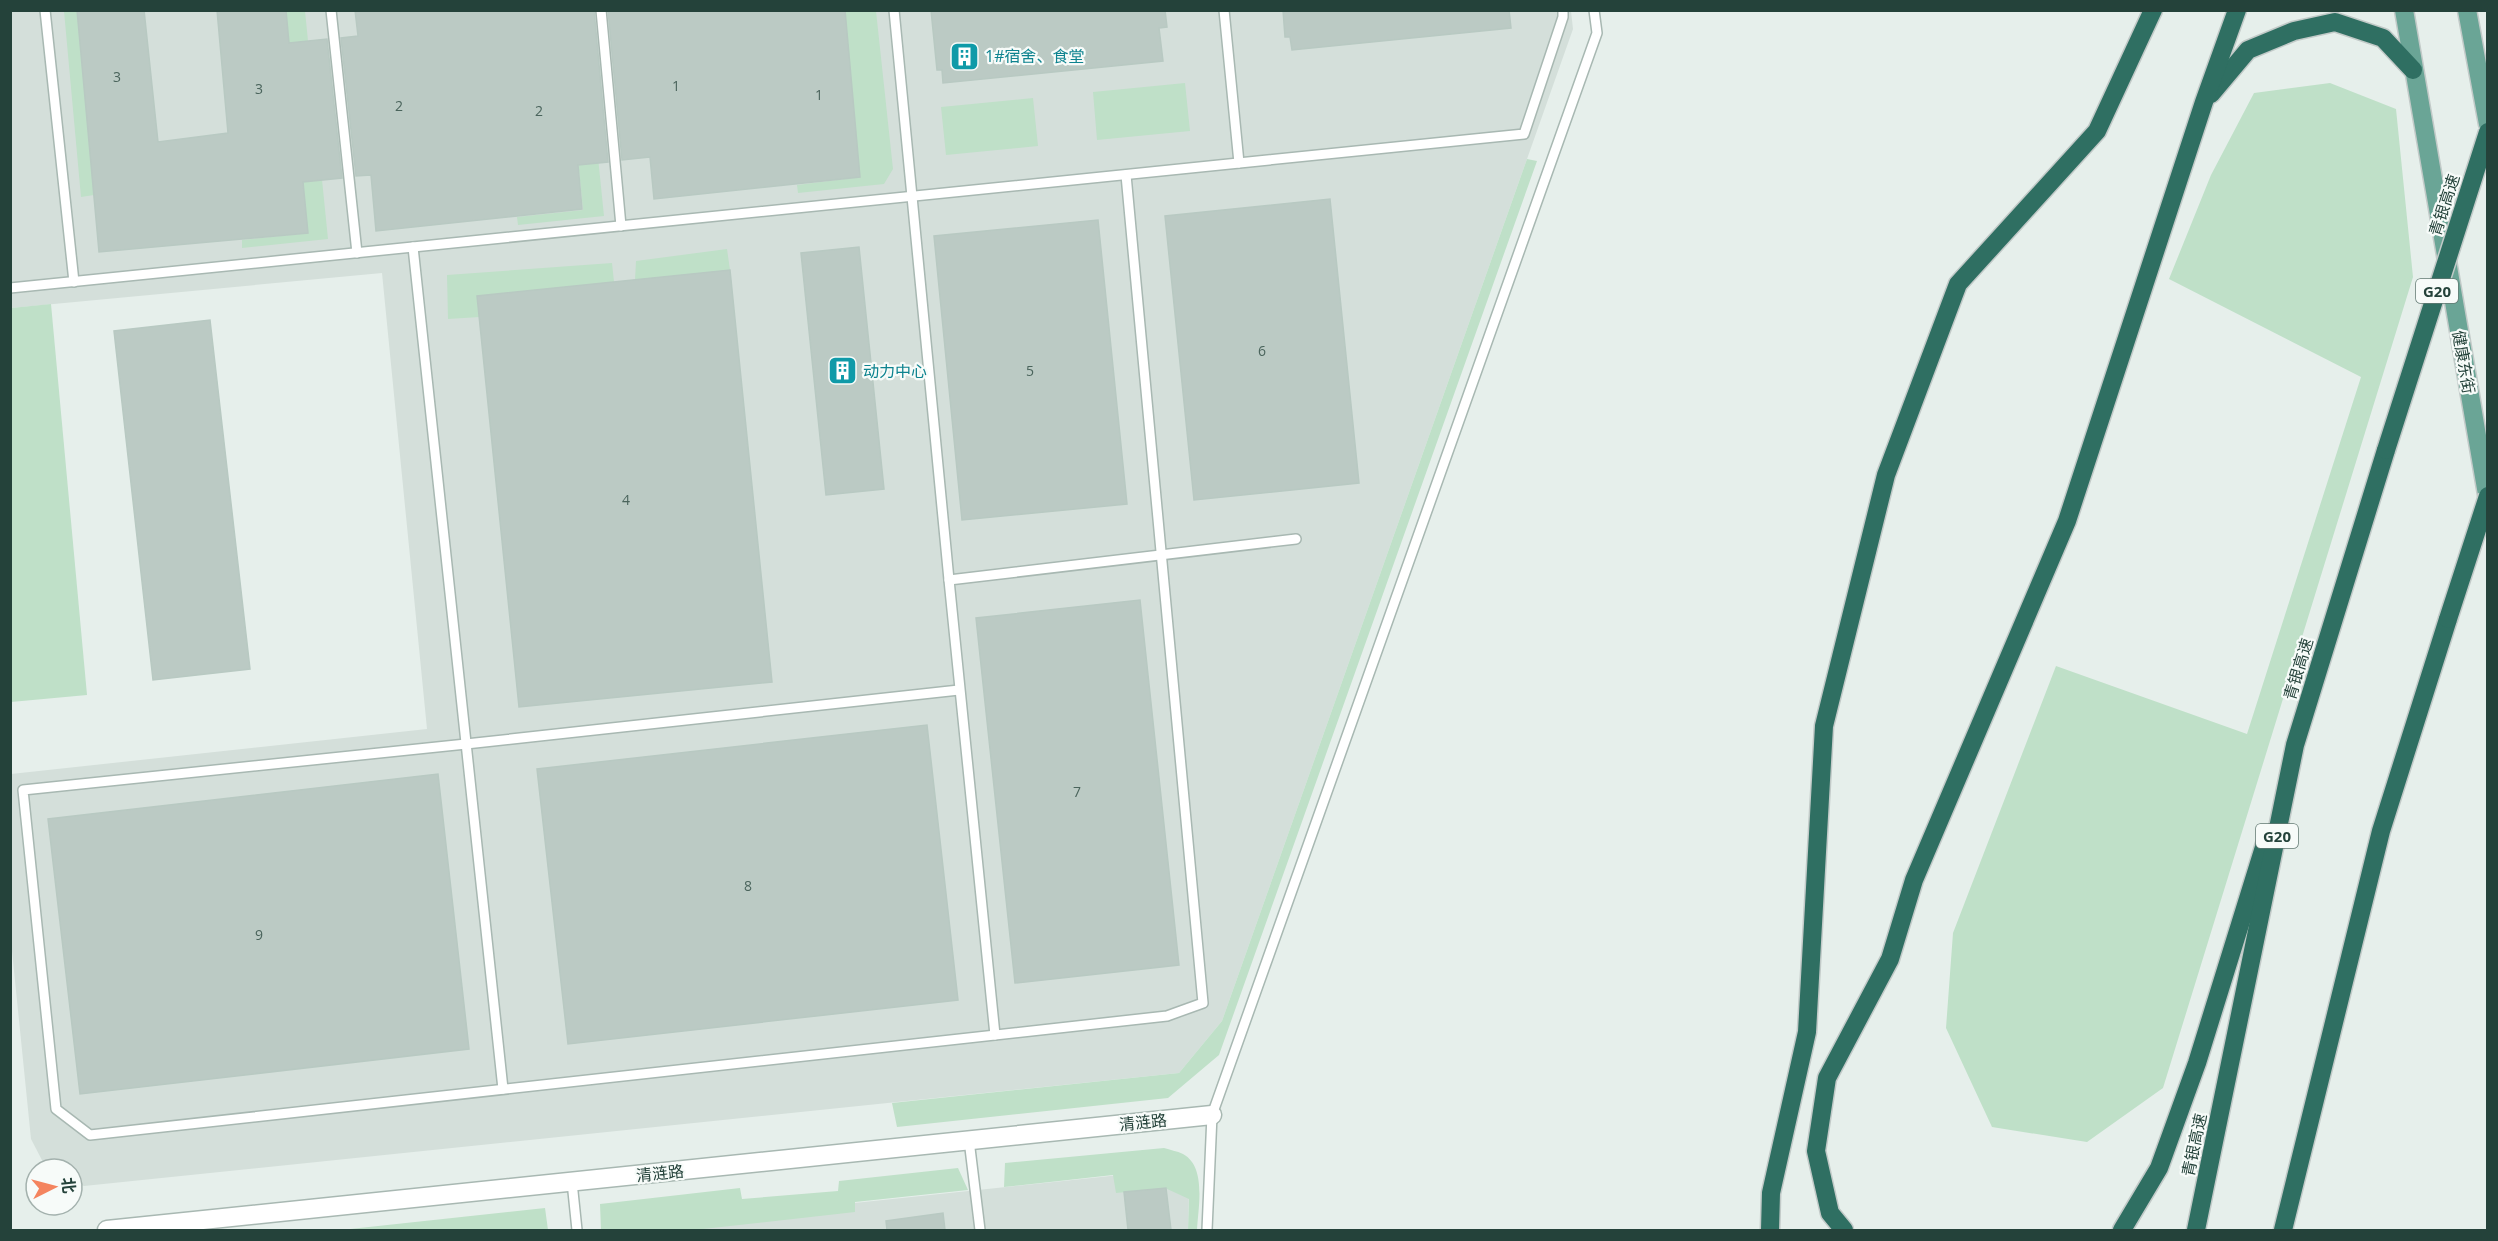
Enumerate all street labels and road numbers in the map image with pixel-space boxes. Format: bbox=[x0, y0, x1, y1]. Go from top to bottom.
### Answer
street label: 青银高速 bbox=[2424, 171, 2464, 239]
road number: G20 bbox=[2416, 279, 2458, 303]
street label: 健康东街 bbox=[2448, 329, 2480, 395]
street label: 青银高速 bbox=[2278, 635, 2318, 703]
road number: G20 bbox=[2256, 824, 2298, 848]
street label: 清涟路 bbox=[1118, 1109, 1168, 1135]
street label: 青银高速 bbox=[2177, 1111, 2211, 1179]
street label: 清涟路 bbox=[635, 1160, 685, 1186]

